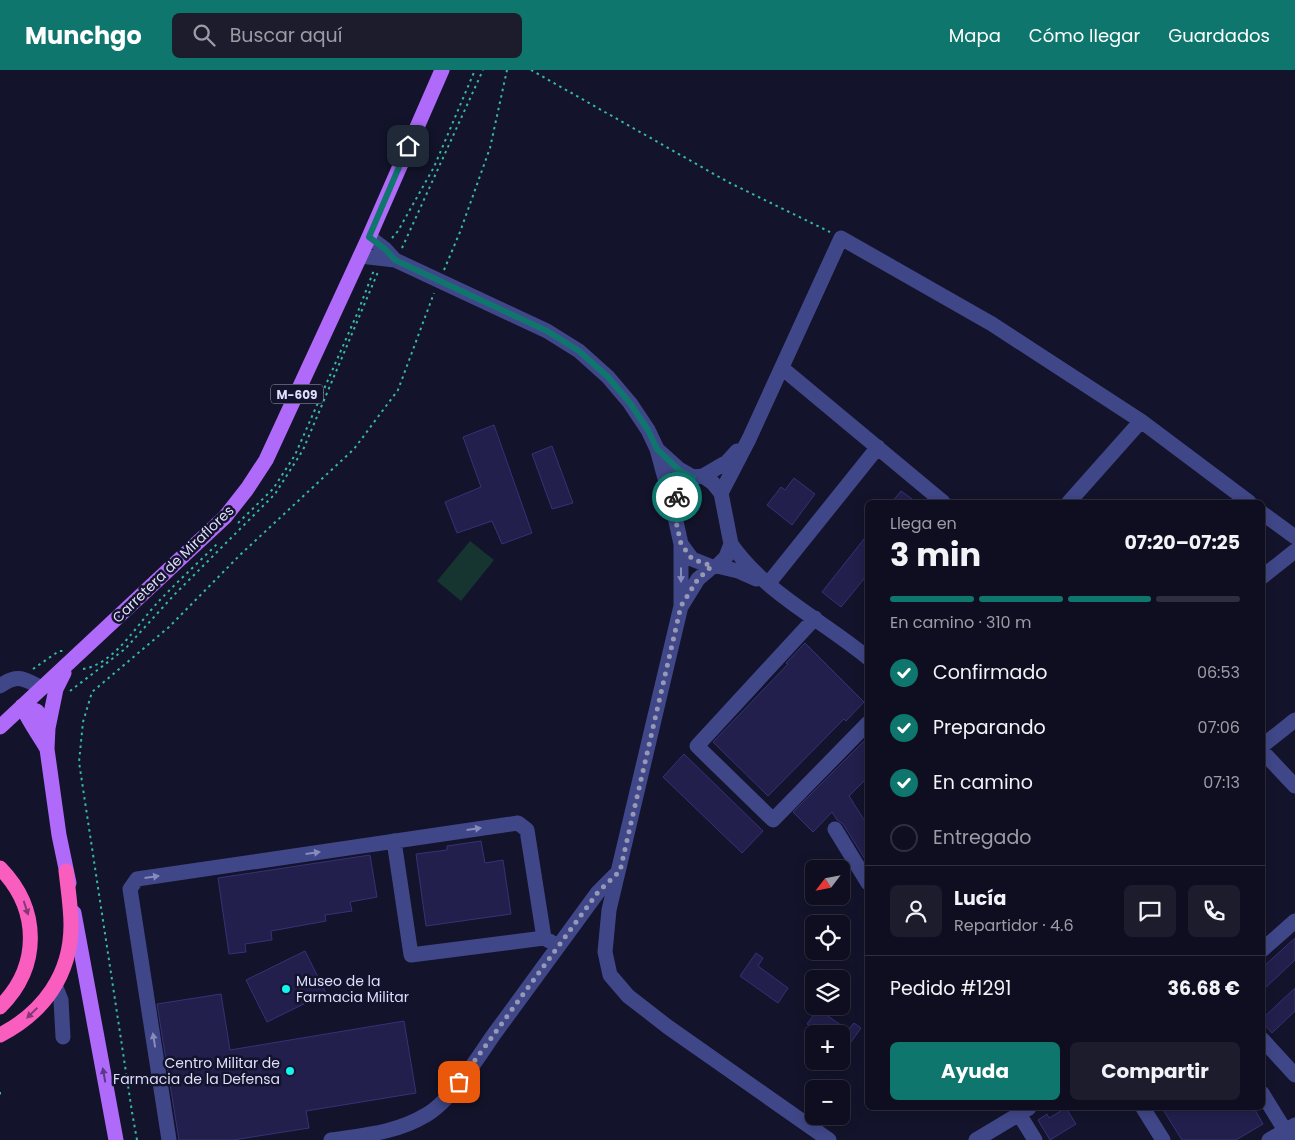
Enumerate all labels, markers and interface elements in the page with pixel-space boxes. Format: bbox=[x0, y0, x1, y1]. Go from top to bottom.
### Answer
search box bbox=[172, 13, 522, 58]
text: Munchgo bbox=[25, 19, 142, 52]
icon: search bbox=[190, 21, 218, 49]
text: Buscar aquí bbox=[230, 22, 342, 49]
text: Mapa bbox=[949, 23, 1001, 48]
text: Cómo llegar bbox=[1029, 23, 1140, 48]
text: Guardados bbox=[1168, 23, 1270, 48]
pin bbox=[387, 125, 429, 167]
icon: home bbox=[394, 132, 422, 160]
road number: M-609 bbox=[271, 384, 323, 404]
courier bbox=[652, 472, 702, 522]
icon: bike bbox=[663, 483, 691, 511]
street label: Carretera de Miraflores bbox=[108, 501, 238, 627]
text: Llega en bbox=[890, 512, 957, 535]
text: 07:20–07:25 bbox=[1124, 529, 1240, 556]
text: 3 min bbox=[890, 532, 981, 577]
one-way arrow bbox=[677, 568, 685, 584]
text: En camino · 310 m bbox=[890, 611, 1031, 634]
icon: check bbox=[890, 659, 918, 687]
text: Confirmado bbox=[933, 659, 1047, 686]
text: 06:53 bbox=[1197, 661, 1240, 684]
icon: check bbox=[890, 714, 918, 742]
text: Preparando bbox=[933, 714, 1046, 741]
text: 07:06 bbox=[1198, 716, 1240, 739]
icon: check bbox=[890, 769, 918, 797]
text: En camino bbox=[933, 769, 1033, 796]
text: 07:13 bbox=[1203, 771, 1240, 794]
text: Entregado bbox=[933, 824, 1031, 851]
one-way arrow bbox=[466, 825, 482, 833]
one-way arrow bbox=[305, 849, 321, 857]
north arrow bbox=[805, 860, 850, 905]
map controls bbox=[805, 860, 850, 1125]
one-way arrow bbox=[144, 873, 160, 881]
button: person bbox=[890, 885, 942, 937]
text: Lucía bbox=[954, 885, 1006, 912]
button: chat bbox=[1124, 885, 1176, 937]
button: phone bbox=[1188, 885, 1240, 937]
one-way arrow bbox=[22, 901, 30, 916]
text: Repartidor · 4.6 bbox=[954, 914, 1074, 937]
button: locate bbox=[805, 915, 850, 960]
button: layers bbox=[805, 970, 850, 1015]
place label: Museo de la Farmacia Militar bbox=[296, 971, 409, 1007]
text: Pedido #1291 bbox=[890, 975, 1011, 1002]
text: 36.68 € bbox=[1167, 975, 1240, 1002]
marker: Museo de la Farmacia Militar bbox=[280, 983, 292, 995]
one-way arrow bbox=[27, 1007, 39, 1019]
button: + bbox=[805, 1025, 850, 1070]
one-way arrow bbox=[149, 1032, 157, 1048]
button: Ayuda bbox=[890, 1042, 1060, 1100]
button: Compartir bbox=[1070, 1042, 1240, 1100]
place label: Centro Militar de Farmacia de la Defensa bbox=[113, 1053, 280, 1089]
pin bbox=[438, 1061, 480, 1103]
marker: Centro Militar de Farmacia de la Defensa bbox=[284, 1065, 296, 1077]
one-way arrow bbox=[100, 1067, 108, 1082]
icon: bag bbox=[445, 1068, 473, 1096]
button: − bbox=[805, 1080, 850, 1125]

